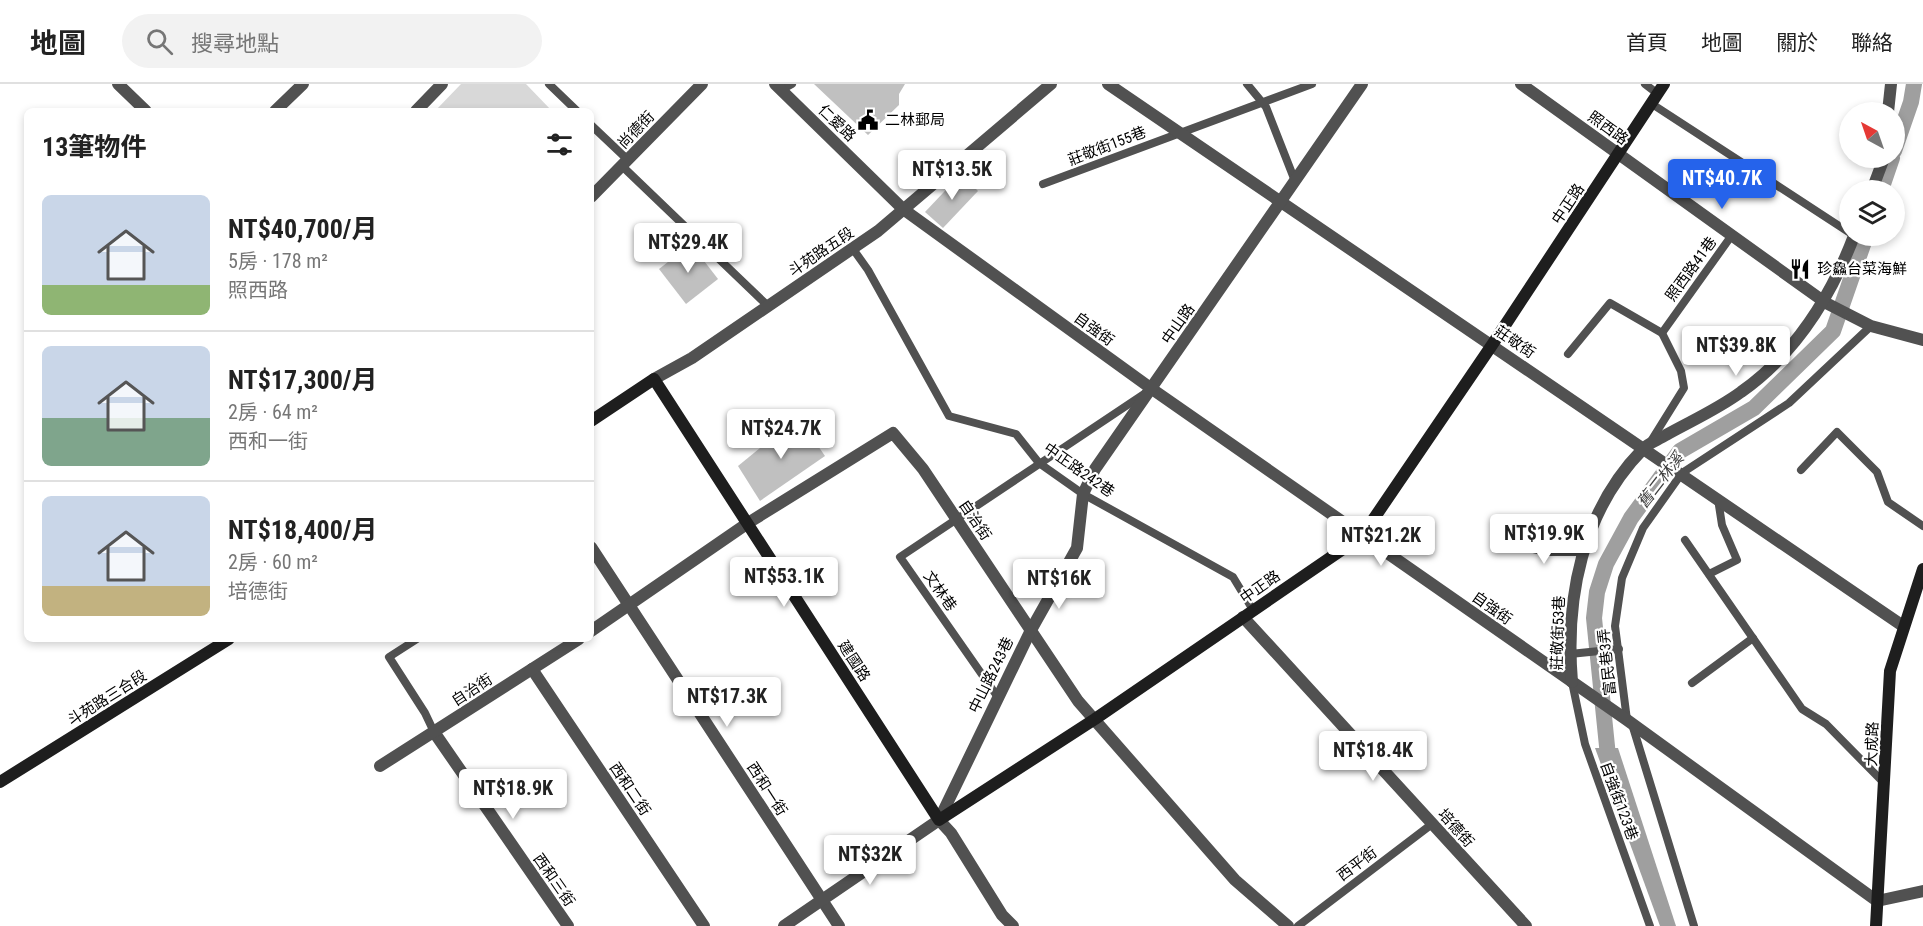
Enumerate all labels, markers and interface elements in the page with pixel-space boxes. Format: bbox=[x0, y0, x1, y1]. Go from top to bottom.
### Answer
search box bbox=[122, 14, 542, 68]
icon: search bbox=[143, 25, 176, 58]
text: 地圖 bbox=[30, 27, 86, 60]
text: 搜尋地點 bbox=[191, 31, 279, 56]
text: 首頁 bbox=[1626, 31, 1668, 55]
text: 地圖 bbox=[1701, 31, 1743, 55]
text: 關於 bbox=[1776, 31, 1818, 55]
text: 聯絡 bbox=[1851, 31, 1893, 55]
street label: 仁愛路 bbox=[815, 101, 859, 145]
north arrow bbox=[1839, 102, 1905, 168]
map controls bbox=[1839, 102, 1905, 246]
street label: 照西路 bbox=[1585, 107, 1631, 149]
street label: 尚德街 bbox=[614, 108, 658, 152]
public building icon: 二林郵局 bbox=[856, 108, 880, 132]
place label: 二林郵局 bbox=[885, 111, 945, 129]
street label: 莊敬街155巷 bbox=[1065, 123, 1149, 169]
icon: filters bbox=[543, 128, 576, 161]
text: 13筆物件 bbox=[42, 132, 146, 162]
pin: NT$13.5K bbox=[890, 150, 1014, 201]
text: NT$13.5K bbox=[912, 157, 992, 181]
pin: NT$40.7K bbox=[1660, 159, 1784, 210]
text: NT$40.7K bbox=[1682, 166, 1762, 190]
street label: 中正路 bbox=[1548, 180, 1588, 228]
button: layers bbox=[1839, 180, 1905, 246]
text: NT$40,700/月 bbox=[228, 214, 378, 244]
icon: home bbox=[90, 219, 162, 291]
pin: NT$29.4K bbox=[626, 223, 750, 274]
street label: 斗苑路五段 bbox=[785, 224, 857, 280]
text: NT$29.4K bbox=[648, 230, 728, 254]
street label: 照西路41巷 bbox=[1662, 233, 1720, 305]
text: 5房 · 178 m² bbox=[228, 249, 328, 273]
restaurant icon: 珍鱻台菜海鮮 bbox=[1788, 257, 1812, 281]
place label: 珍鱻台菜海鮮 bbox=[1817, 260, 1907, 278]
text: 照西路 bbox=[228, 278, 288, 302]
street label: 中山路 bbox=[1158, 300, 1198, 348]
street label: 自強街 bbox=[1071, 308, 1117, 350]
street label: 莊敬街 bbox=[1491, 322, 1539, 362]
pin: NT$39.8K bbox=[1674, 326, 1798, 377]
text: NT$39.8K bbox=[1696, 333, 1776, 357]
text: NT$17,300/月 bbox=[228, 365, 378, 395]
icon: home bbox=[90, 370, 162, 442]
text: 2房 · 64 m² bbox=[228, 400, 318, 424]
pin: NT$24.7K bbox=[719, 409, 843, 460]
text: NT$24.7K bbox=[741, 416, 821, 440]
text: 西和一街 bbox=[228, 429, 308, 453]
street label: 中正路242巷 bbox=[1040, 439, 1118, 501]
water label: 舊二林溪 bbox=[1633, 448, 1689, 511]
street label: 自治街 bbox=[955, 496, 995, 544]
pin: NT$19.9K bbox=[1482, 514, 1606, 565]
text: NT$18,400/月 bbox=[228, 515, 378, 545]
pin: NT$21.2K bbox=[1319, 516, 1443, 567]
icon: home bbox=[90, 520, 162, 592]
text: NT$19.9K bbox=[1504, 521, 1584, 545]
text: NT$21.2K bbox=[1341, 523, 1421, 547]
text: 2房 · 60 m² bbox=[228, 550, 318, 574]
pin: NT$53.1K bbox=[722, 557, 846, 608]
pin: NT$16K bbox=[1010, 559, 1108, 610]
text: NT$53.1K bbox=[744, 564, 824, 588]
text: NT$16K bbox=[1027, 566, 1091, 590]
street label: 文林巷 bbox=[920, 567, 960, 615]
street label: 中正路 bbox=[1236, 567, 1284, 607]
text: 培德街 bbox=[228, 579, 288, 603]
street label: 自強街 bbox=[1468, 588, 1516, 628]
street label: 莊敬街53巷 bbox=[1548, 595, 1568, 671]
street label: 富民巷3弄 bbox=[1595, 628, 1619, 696]
street label: 中山路243巷 bbox=[965, 634, 1017, 716]
street label: 建國路 bbox=[834, 637, 874, 685]
street label: 斗苑路三合段 bbox=[64, 667, 150, 729]
street label: 自治街 bbox=[448, 670, 496, 710]
pin: NT$17.3K bbox=[665, 677, 789, 728]
text: NT$17.3K bbox=[687, 684, 767, 708]
street label: 大成路 bbox=[1862, 721, 1882, 767]
pin: NT$18.4K bbox=[1311, 731, 1435, 782]
text: NT$18.4K bbox=[1333, 738, 1413, 762]
street label: 西和二街 bbox=[606, 759, 654, 819]
street label: 西和一街 bbox=[743, 759, 791, 819]
street label: 自強街123巷 bbox=[1596, 759, 1642, 843]
pin: NT$18.9K bbox=[451, 769, 575, 820]
text: NT$18.9K bbox=[473, 776, 553, 800]
street label: 培德街 bbox=[1434, 805, 1478, 851]
pin: NT$32K bbox=[821, 835, 919, 886]
text: NT$32K bbox=[838, 842, 902, 866]
street label: 西平街 bbox=[1334, 843, 1380, 885]
street label: 西和三街 bbox=[529, 850, 579, 910]

